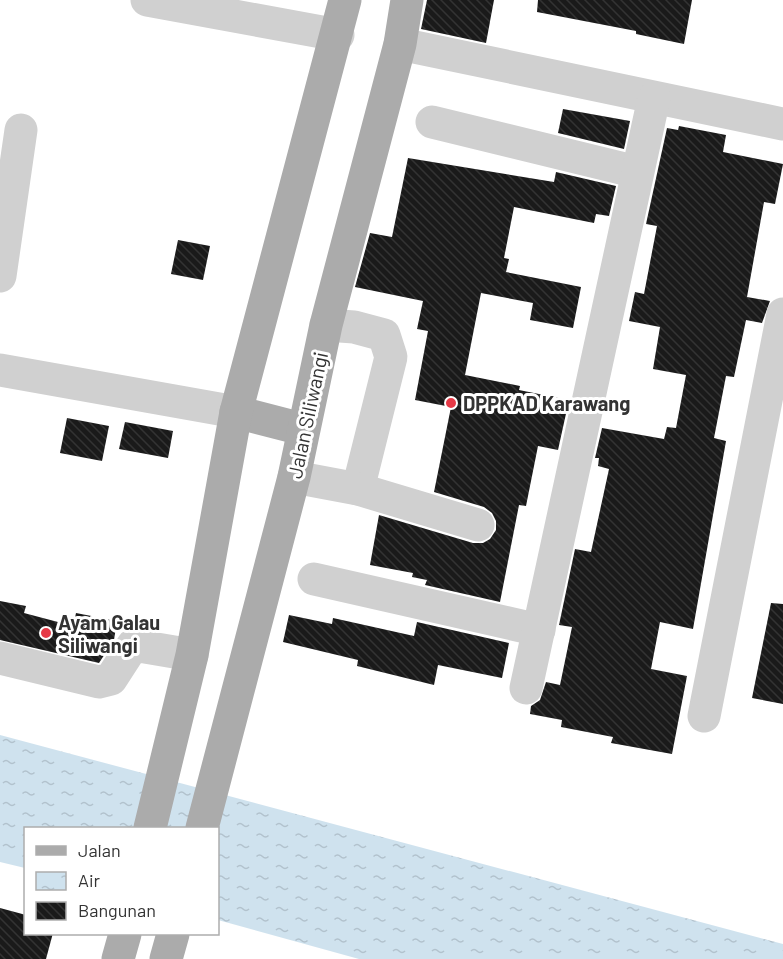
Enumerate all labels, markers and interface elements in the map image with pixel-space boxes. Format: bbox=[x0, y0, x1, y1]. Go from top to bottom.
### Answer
street label: Jalan Siliwangi bbox=[282, 349, 332, 481]
place label: DPPKAD Karawang bbox=[463, 391, 630, 415]
marker: DPPKAD Karawang bbox=[444, 396, 458, 410]
place label: Ayam Galau Siliwangi bbox=[58, 610, 160, 657]
marker: Ayam Galau Siliwangi bbox=[39, 626, 53, 640]
legend bbox=[24, 827, 219, 935]
text: Jalan bbox=[78, 839, 121, 861]
text: Air bbox=[78, 869, 101, 891]
text: Bangunan bbox=[78, 899, 156, 921]

